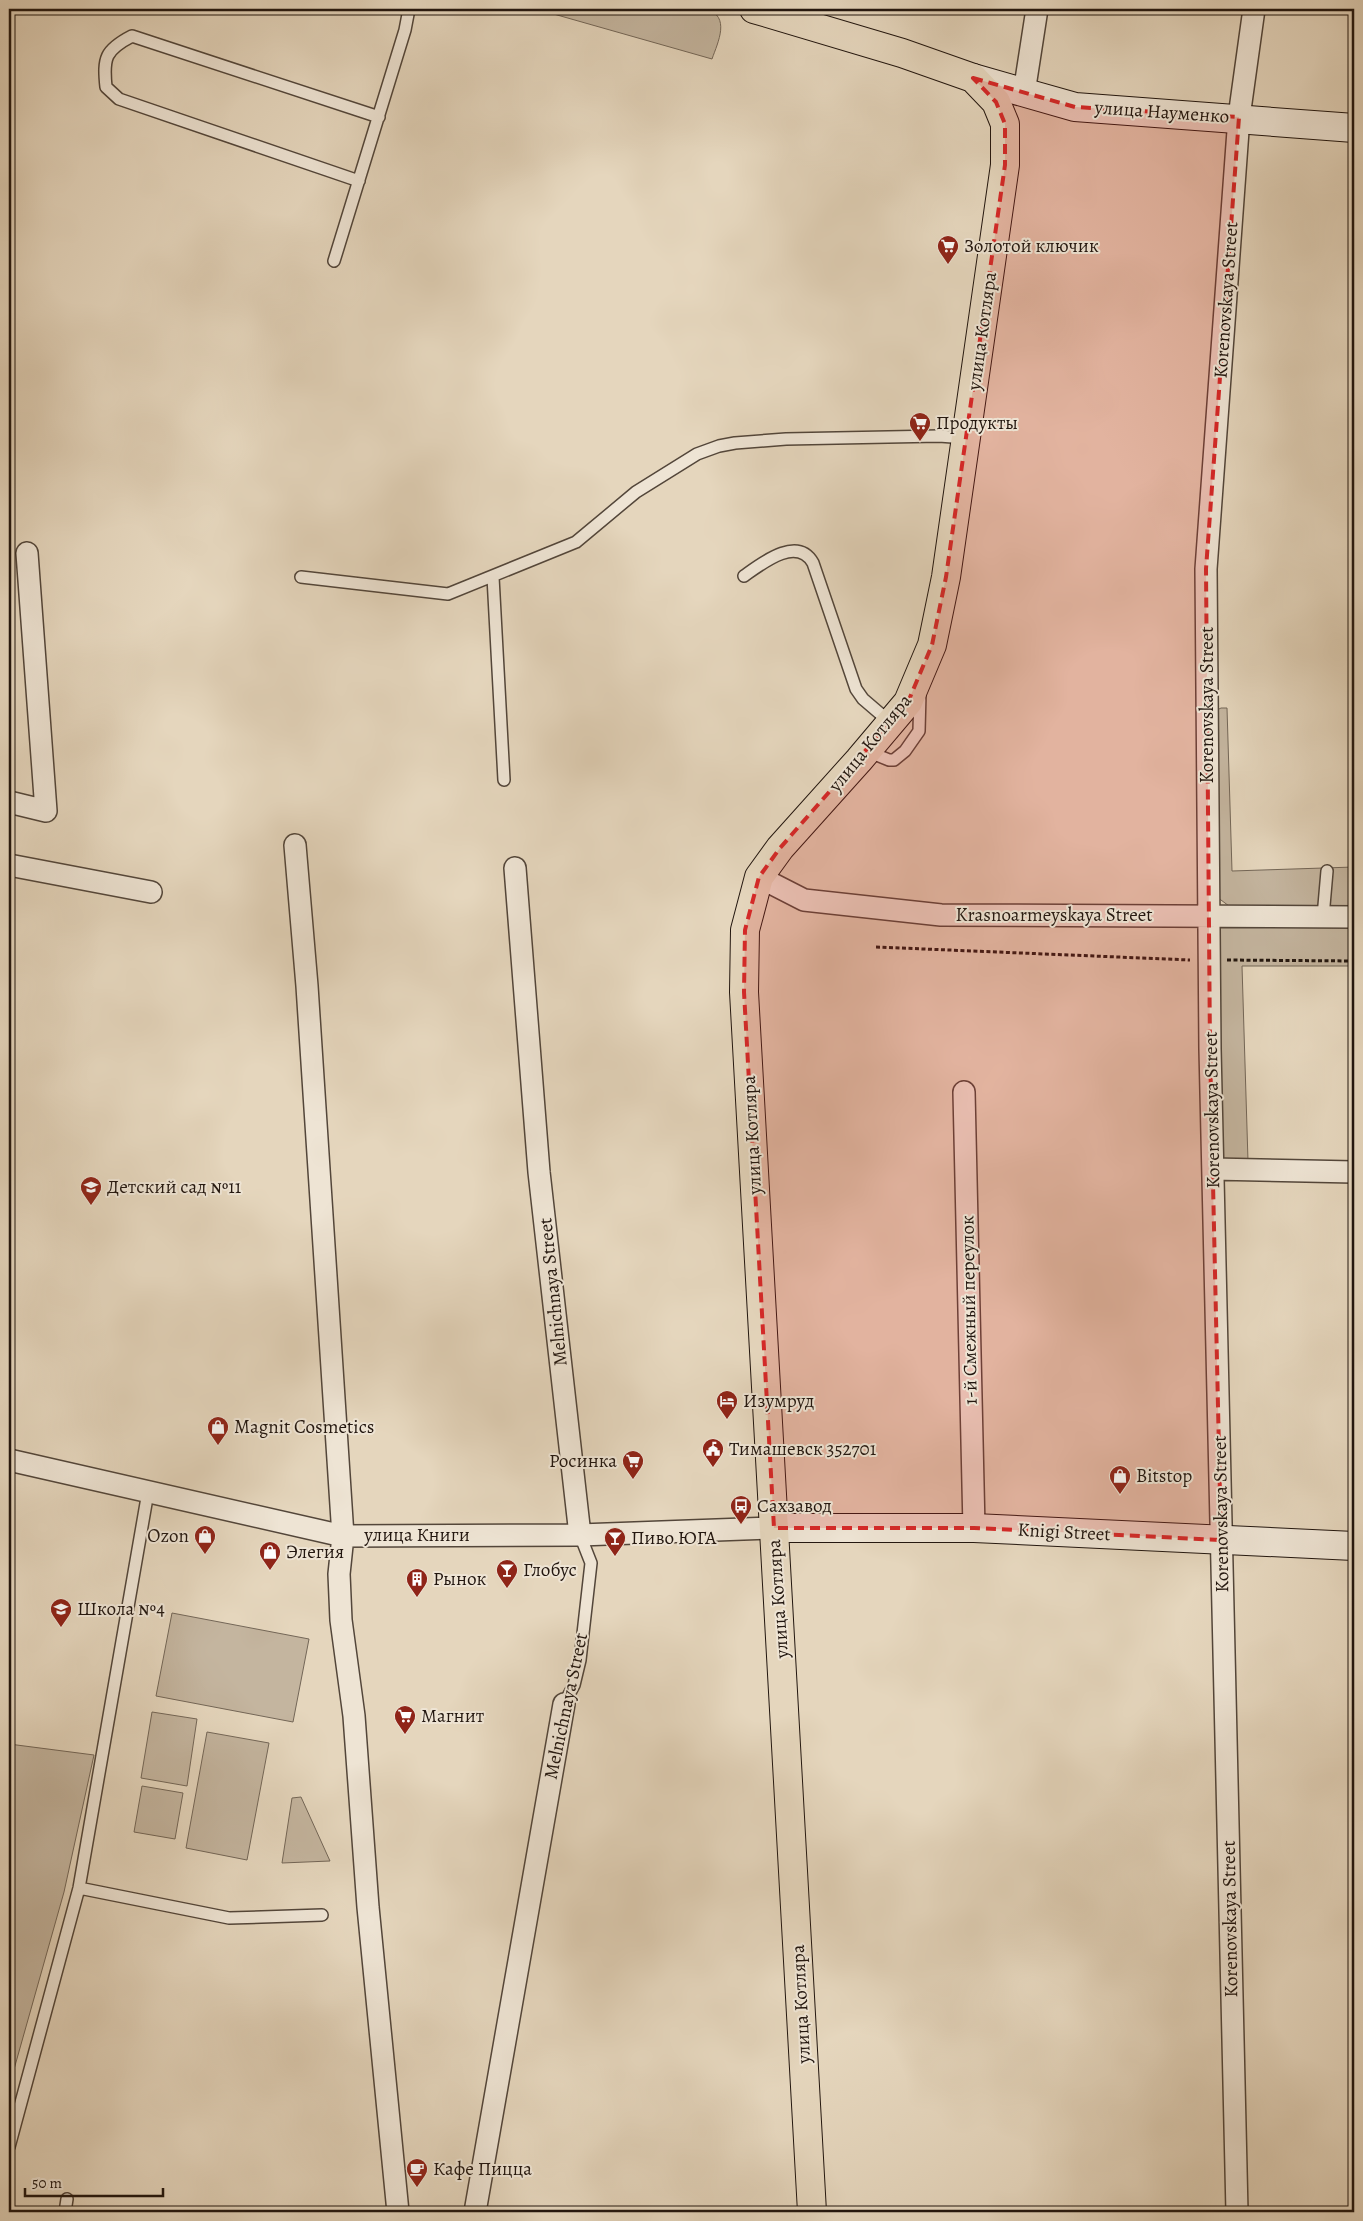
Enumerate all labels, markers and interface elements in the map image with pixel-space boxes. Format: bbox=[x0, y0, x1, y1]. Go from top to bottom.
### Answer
street label: улица Науменко bbox=[1093, 94, 1230, 130]
street label: Korenovskaya Street bbox=[1208, 221, 1244, 379]
place label: Золотой ключик bbox=[964, 233, 1099, 259]
supermarket icon: Золотой ключик bbox=[936, 234, 960, 265]
street label: улица Котляра bbox=[961, 270, 1003, 393]
place label: Продукты bbox=[936, 410, 1018, 436]
supermarket icon: Продукты bbox=[908, 411, 932, 442]
street label: Korenovskaya Street bbox=[1194, 626, 1220, 784]
street label: улица Котляра bbox=[822, 688, 918, 798]
street label: Krasnoarmeyskaya Street bbox=[955, 902, 1153, 928]
street label: Korenovskaya Street bbox=[1198, 1031, 1226, 1189]
street label: улица Котляра bbox=[736, 1075, 768, 1196]
place label: Детский сад №11 bbox=[107, 1174, 242, 1200]
school or university icon: Детский сад №11 bbox=[79, 1175, 103, 1206]
street label: 1-й Смежный переулок bbox=[954, 1215, 984, 1405]
street label: Melnichnaya Street bbox=[532, 1216, 574, 1368]
place label: Изумруд bbox=[743, 1388, 814, 1414]
hotel icon: Изумруд bbox=[715, 1389, 739, 1420]
place label: Magnit Cosmetics bbox=[234, 1414, 374, 1440]
shop icon: Magnit Cosmetics bbox=[206, 1415, 230, 1446]
street label: Korenovskaya Street bbox=[1207, 1435, 1235, 1593]
place label: Тимашевск 352701 bbox=[729, 1436, 877, 1462]
public building icon: Тимашевск 352701 bbox=[701, 1437, 725, 1468]
place label: Росинка bbox=[549, 1448, 617, 1474]
supermarket icon: Росинка bbox=[621, 1449, 645, 1480]
place label: Bitstop bbox=[1136, 1463, 1192, 1489]
shop icon: Bitstop bbox=[1108, 1464, 1132, 1495]
place label: Сахзавод bbox=[757, 1493, 832, 1519]
bus stop icon: Сахзавод bbox=[729, 1494, 753, 1525]
street label: Knigi Street bbox=[1017, 1517, 1111, 1547]
street label: улица Книги bbox=[363, 1522, 470, 1548]
place label: Ozon bbox=[147, 1523, 189, 1549]
shop icon: Ozon bbox=[193, 1524, 217, 1555]
place label: Пиво ЮГА bbox=[631, 1525, 717, 1551]
bar icon: Пиво ЮГА bbox=[603, 1526, 627, 1557]
street label: улица Котляра bbox=[761, 1538, 795, 1660]
place label: Элегия bbox=[286, 1539, 344, 1565]
shop icon: Элегия bbox=[258, 1540, 282, 1571]
place label: Глобус bbox=[523, 1557, 577, 1583]
bar icon: Глобус bbox=[495, 1558, 519, 1589]
place label: Рынок bbox=[433, 1566, 487, 1592]
building icon: Рынок bbox=[405, 1567, 429, 1598]
place label: Школа №4 bbox=[77, 1596, 165, 1622]
school or university icon: Школа №4 bbox=[49, 1597, 73, 1628]
street label: Melnichnaya Street bbox=[538, 1630, 594, 1782]
place label: Магнит bbox=[421, 1703, 485, 1729]
supermarket icon: Магнит bbox=[393, 1704, 417, 1735]
street label: Korenovskaya Street bbox=[1216, 1840, 1244, 1998]
street label: улица Котляра bbox=[785, 1944, 817, 2065]
place label: Кафе Пицца bbox=[433, 2156, 532, 2182]
cafe icon: Кафе Пицца bbox=[405, 2157, 429, 2188]
scale bar bbox=[25, 2166, 162, 2198]
text: 50 m bbox=[32, 2173, 62, 2193]

